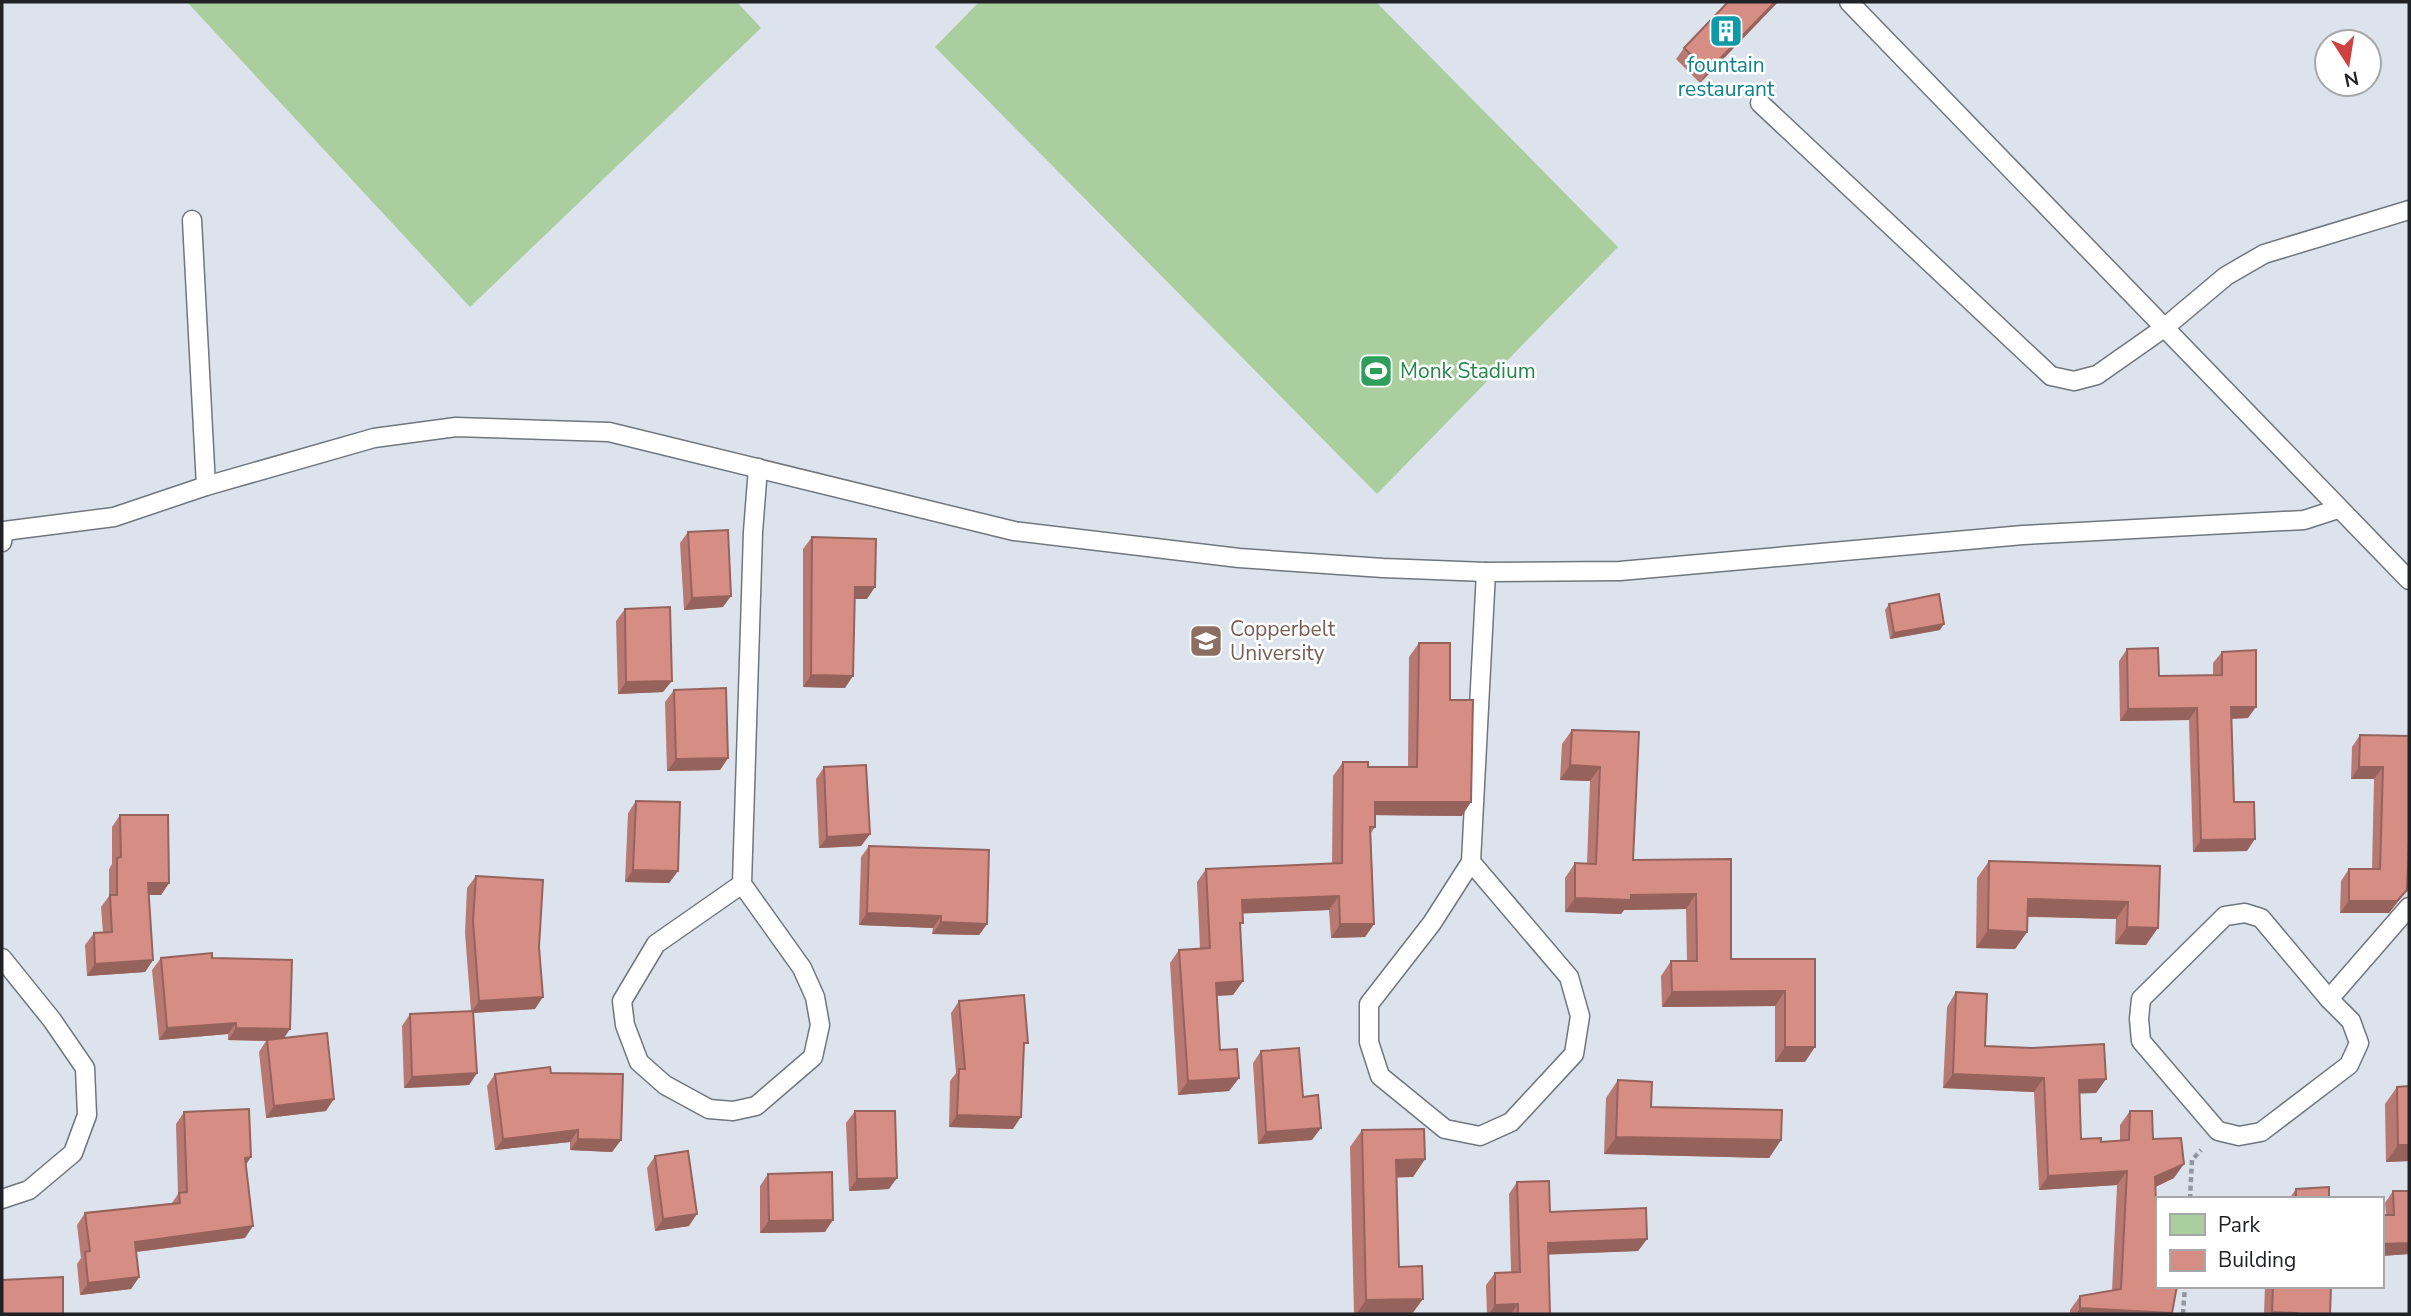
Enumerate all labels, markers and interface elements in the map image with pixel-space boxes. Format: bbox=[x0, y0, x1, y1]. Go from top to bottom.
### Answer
building icon: fountain restaurant bbox=[1707, 12, 1745, 50]
north arrow bbox=[2313, 28, 2383, 98]
place label: fountain restaurant bbox=[1678, 51, 1775, 103]
text: N bbox=[2342, 64, 2361, 93]
sports icon: Monk Stadium bbox=[1357, 352, 1395, 390]
place label: Monk Stadium bbox=[1400, 357, 1536, 385]
place label: Copperbelt University bbox=[1230, 615, 1336, 667]
school or university icon: Copperbelt University bbox=[1187, 622, 1225, 660]
legend bbox=[2156, 1197, 2383, 1288]
text: Park bbox=[2218, 1211, 2260, 1239]
text: Building bbox=[2218, 1246, 2296, 1274]

